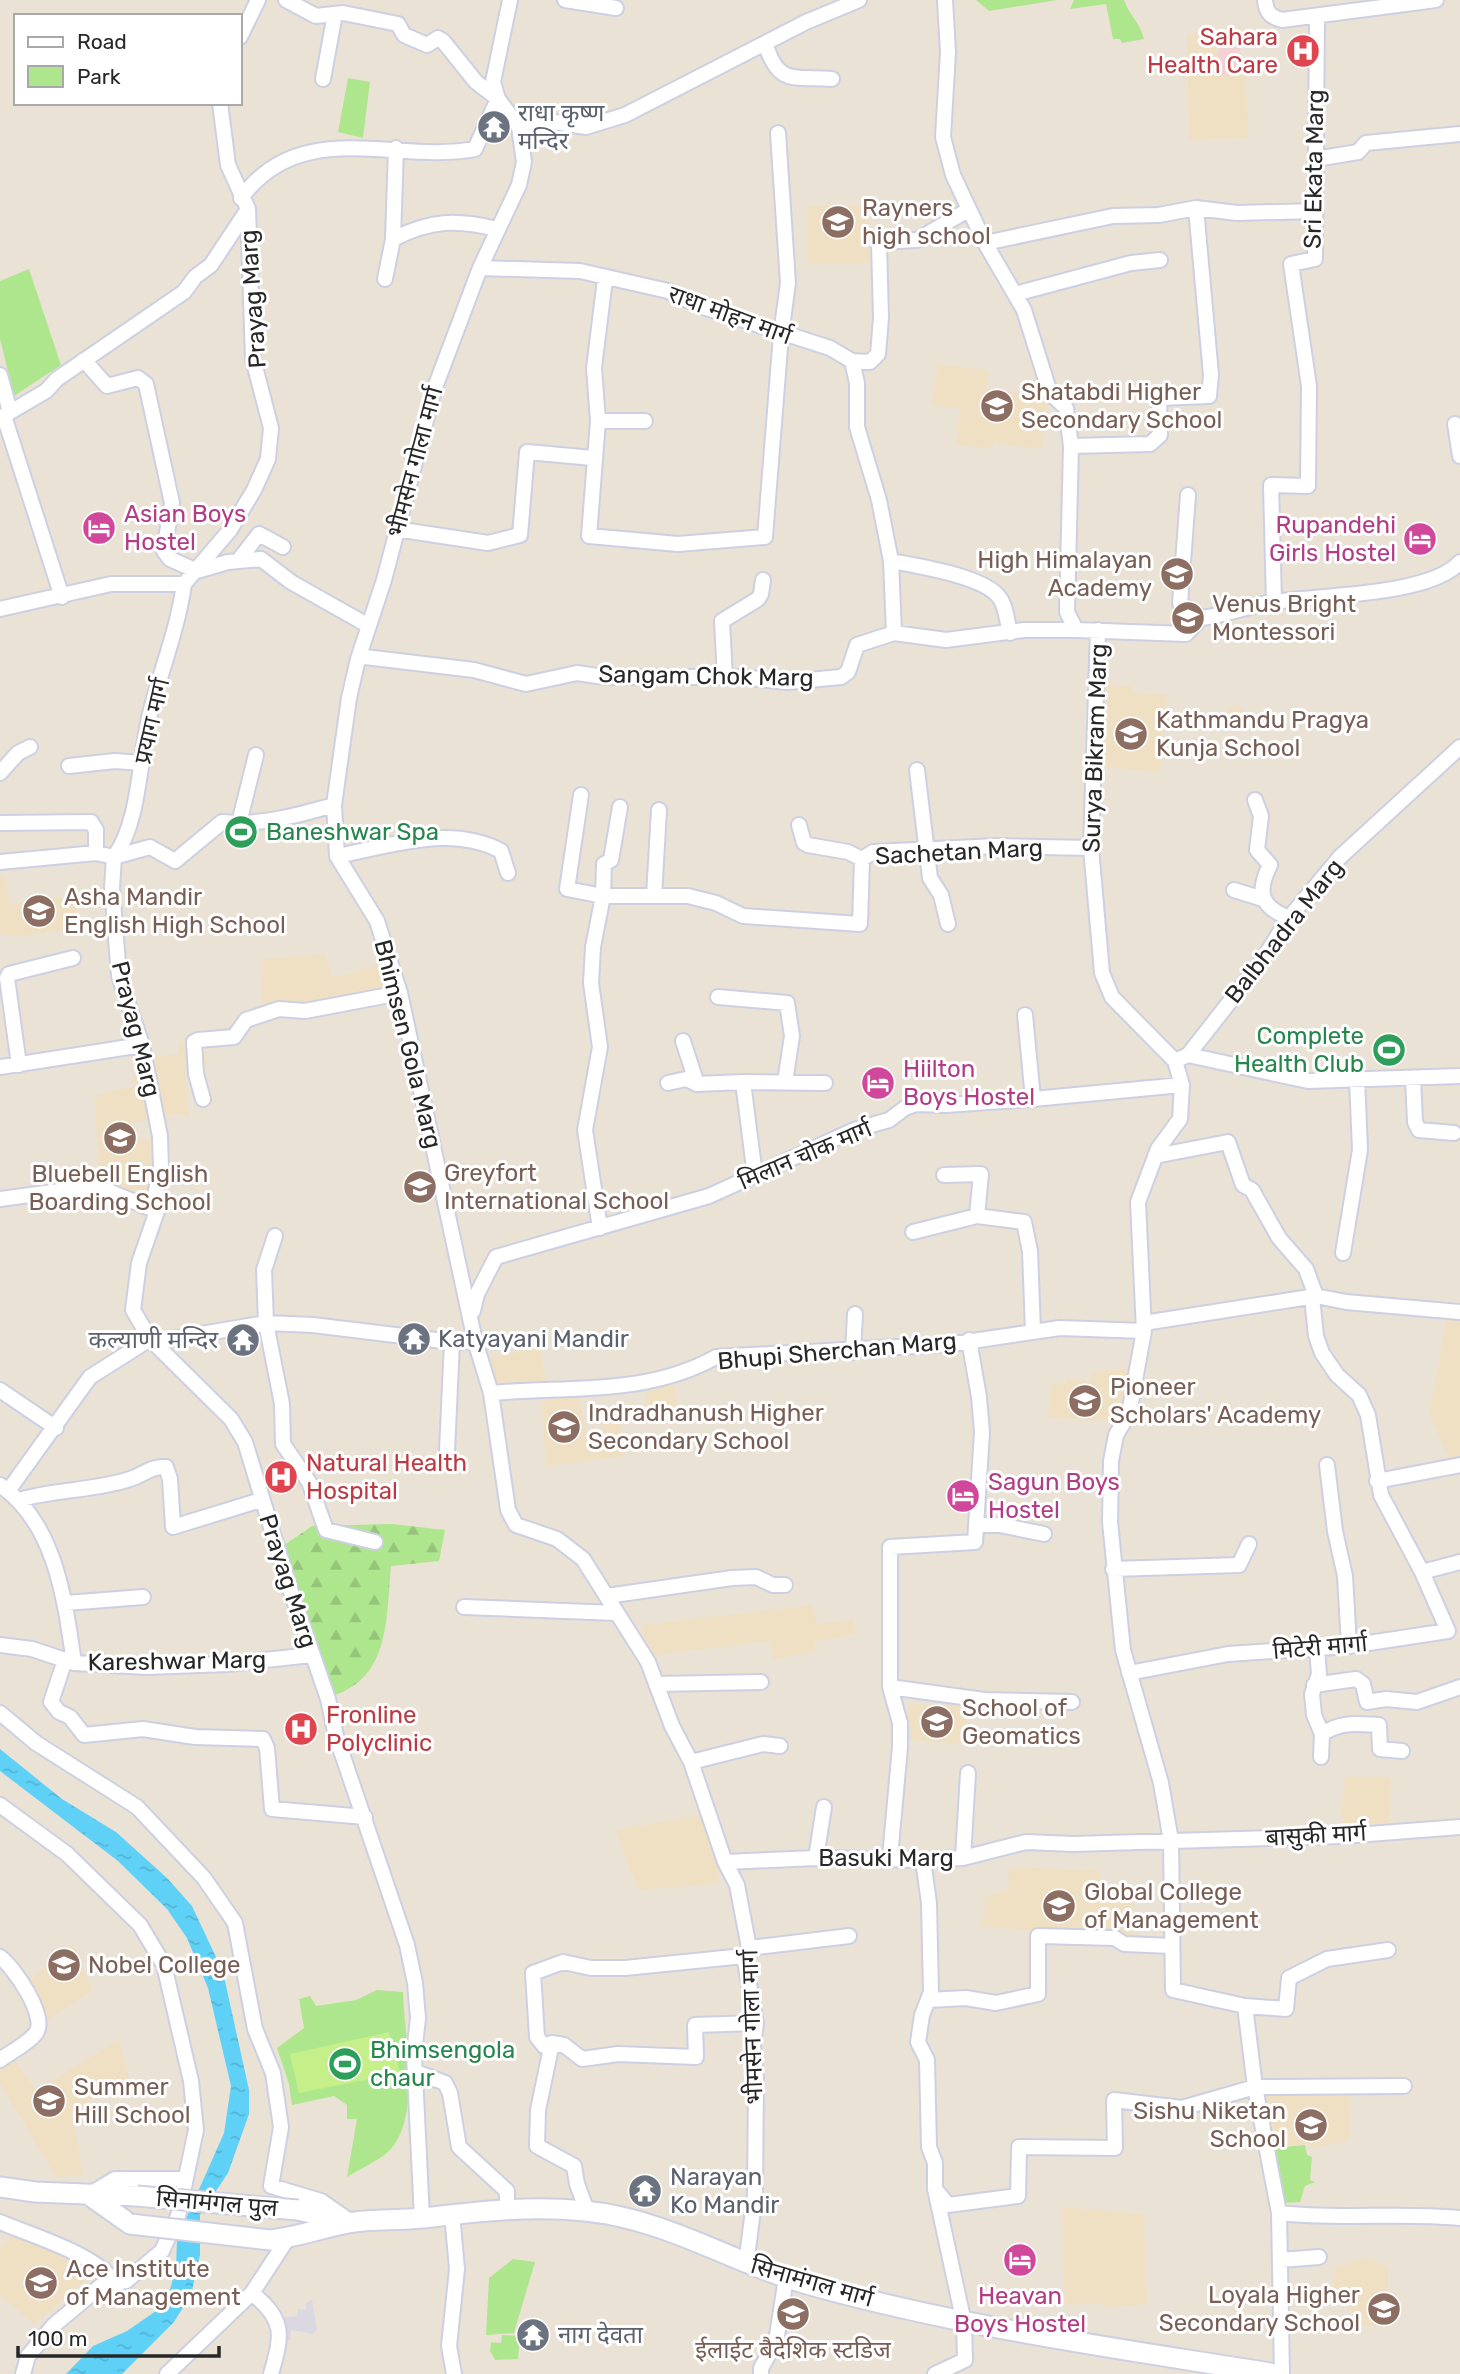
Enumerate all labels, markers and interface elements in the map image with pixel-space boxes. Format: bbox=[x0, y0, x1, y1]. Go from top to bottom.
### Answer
legend bbox=[14, 14, 242, 105]
place label: Sahara Health Care bbox=[1147, 23, 1278, 79]
text: Road bbox=[77, 29, 127, 54]
hospital icon: Sahara Health Care bbox=[1284, 32, 1322, 70]
text: Park bbox=[77, 64, 121, 89]
street label: Sri Ekata Marg bbox=[1299, 89, 1329, 249]
place label: राधा कृष्ण मन्दिर bbox=[518, 99, 605, 155]
temple icon: राधा कृष्ण मन्दिर bbox=[475, 108, 513, 146]
place label: Rayners high school bbox=[862, 194, 991, 250]
school or university icon: Rayners high school bbox=[819, 203, 857, 241]
street label: Prayag Marg bbox=[234, 229, 272, 369]
street label: राधा मोहन मार्ग bbox=[664, 280, 797, 351]
place label: Shatabdi Higher Secondary School bbox=[1021, 378, 1222, 434]
street label: भीमसेन गोला मार्ग bbox=[381, 383, 449, 541]
school or university icon: Shatabdi Higher Secondary School bbox=[978, 387, 1016, 425]
place label: Asian Boys Hostel bbox=[124, 500, 246, 556]
hotel icon: Asian Boys Hostel bbox=[80, 509, 118, 547]
place label: Rupandehi Girls Hostel bbox=[1269, 511, 1396, 567]
hotel icon: Rupandehi Girls Hostel bbox=[1401, 520, 1439, 558]
place label: High Himalayan Academy bbox=[977, 546, 1152, 602]
school or university icon: High Himalayan Academy bbox=[1158, 555, 1196, 593]
place label: Venus Bright Montessori bbox=[1212, 590, 1356, 646]
school or university icon: Venus Bright Montessori bbox=[1169, 599, 1207, 637]
street label: Surya Bikram Marg bbox=[1077, 643, 1113, 853]
street label: Sangam Chok Marg bbox=[598, 660, 814, 692]
street label: प्रयाग मार्ग bbox=[129, 674, 176, 767]
place label: Kathmandu Pragya Kunja School bbox=[1156, 706, 1369, 762]
school or university icon: Kathmandu Pragya Kunja School bbox=[1112, 715, 1150, 753]
sports icon: Baneshwar Spa bbox=[222, 813, 260, 851]
place label: Baneshwar Spa bbox=[266, 818, 439, 846]
street label: Sachetan Marg bbox=[874, 834, 1044, 870]
street label: Balbhadra Marg bbox=[1219, 853, 1349, 1009]
place label: Asha Mandir English High School bbox=[64, 883, 286, 939]
school or university icon: Asha Mandir English High School bbox=[20, 892, 58, 930]
street label: Bhimsen Gola Marg bbox=[368, 937, 448, 1151]
street label: Prayag Marg bbox=[106, 958, 166, 1100]
place label: Complete Health Club bbox=[1234, 1022, 1364, 1078]
sports icon: Complete Health Club bbox=[1370, 1031, 1408, 1069]
place label: Hiilton Boys Hostel bbox=[903, 1055, 1035, 1111]
hotel icon: Hiilton Boys Hostel bbox=[859, 1064, 897, 1102]
street label: मिलान चोक मार्ग bbox=[734, 1114, 877, 1196]
school or university icon: Bluebell English Boarding School bbox=[101, 1119, 139, 1157]
place label: Greyfort International School bbox=[444, 1159, 669, 1215]
place label: Bluebell English Boarding School bbox=[29, 1160, 211, 1216]
school or university icon: Greyfort International School bbox=[401, 1168, 439, 1206]
temple icon: Katyayani Mandir bbox=[395, 1320, 433, 1358]
temple icon: कल्याणी मन्दिर bbox=[224, 1321, 262, 1359]
place label: Katyayani Mandir bbox=[438, 1325, 629, 1353]
place label: कल्याणी मन्दिर bbox=[88, 1326, 219, 1354]
street label: Bhupi Sherchan Marg bbox=[716, 1327, 958, 1375]
place label: Pioneer Scholars' Academy bbox=[1110, 1373, 1321, 1429]
school or university icon: Pioneer Scholars' Academy bbox=[1066, 1382, 1104, 1420]
place label: Indradhanush Higher Secondary School bbox=[588, 1399, 824, 1455]
school or university icon: Indradhanush Higher Secondary School bbox=[545, 1408, 583, 1446]
place label: Natural Health Hospital bbox=[306, 1449, 467, 1505]
hospital icon: Natural Health Hospital bbox=[262, 1458, 300, 1496]
place label: Sagun Boys Hostel bbox=[988, 1468, 1120, 1524]
hotel icon: Sagun Boys Hostel bbox=[944, 1477, 982, 1515]
street label: Prayag Marg bbox=[253, 1511, 323, 1651]
street label: मिटेरी मार्गा bbox=[1272, 1629, 1369, 1665]
street label: Kareshwar Marg bbox=[87, 1645, 267, 1677]
place label: School of Geomatics bbox=[962, 1694, 1081, 1750]
place label: Fronline Polyclinic bbox=[326, 1701, 432, 1757]
school or university icon: School of Geomatics bbox=[918, 1703, 956, 1741]
hospital icon: Fronline Polyclinic bbox=[282, 1710, 320, 1748]
street label: बासुकी मार्ग bbox=[1265, 1818, 1368, 1853]
street label: Basuki Marg bbox=[818, 1844, 954, 1872]
place label: Global College of Management bbox=[1084, 1878, 1259, 1934]
school or university icon: Global College of Management bbox=[1040, 1887, 1078, 1925]
school or university icon: Nobel College bbox=[45, 1946, 83, 1984]
street label: भीमसेन गोला मार्ग bbox=[735, 1948, 769, 2105]
place label: Nobel College bbox=[88, 1951, 241, 1979]
place label: Bhimsengola chaur bbox=[370, 2036, 515, 2092]
sports icon: Bhimsengola chaur bbox=[326, 2045, 364, 2083]
place label: Summer Hill School bbox=[74, 2073, 191, 2129]
school or university icon: Summer Hill School bbox=[30, 2082, 68, 2120]
place label: Sishu Niketan School bbox=[1133, 2097, 1286, 2153]
school or university icon: Sishu Niketan School bbox=[1292, 2106, 1330, 2144]
place label: Narayan Ko Mandir bbox=[670, 2163, 779, 2219]
temple icon: Narayan Ko Mandir bbox=[626, 2172, 664, 2210]
street label: सिनामंगल पुल bbox=[155, 2184, 280, 2223]
hotel icon: Heavan Boys Hostel bbox=[1001, 2241, 1039, 2279]
street label: सिनामंगल मार्ग bbox=[748, 2251, 877, 2313]
place label: Ace Institute of Management bbox=[66, 2255, 241, 2311]
school or university icon: Ace Institute of Management bbox=[22, 2264, 60, 2302]
place label: Loyala Higher Secondary School bbox=[1159, 2281, 1360, 2337]
place label: Heavan Boys Hostel bbox=[954, 2282, 1086, 2338]
school or university icon: Loyala Higher Secondary School bbox=[1365, 2290, 1403, 2328]
school or university icon: ईलाईट बैदेशिक स्टडिज bbox=[774, 2295, 812, 2333]
scale bar bbox=[18, 2314, 219, 2358]
temple icon: नाग देवता bbox=[514, 2316, 552, 2354]
place label: नाग देवता bbox=[558, 2321, 644, 2349]
text: 100 m bbox=[28, 2326, 87, 2351]
place label: ईलाईट बैदेशिक स्टडिज bbox=[695, 2336, 892, 2364]

